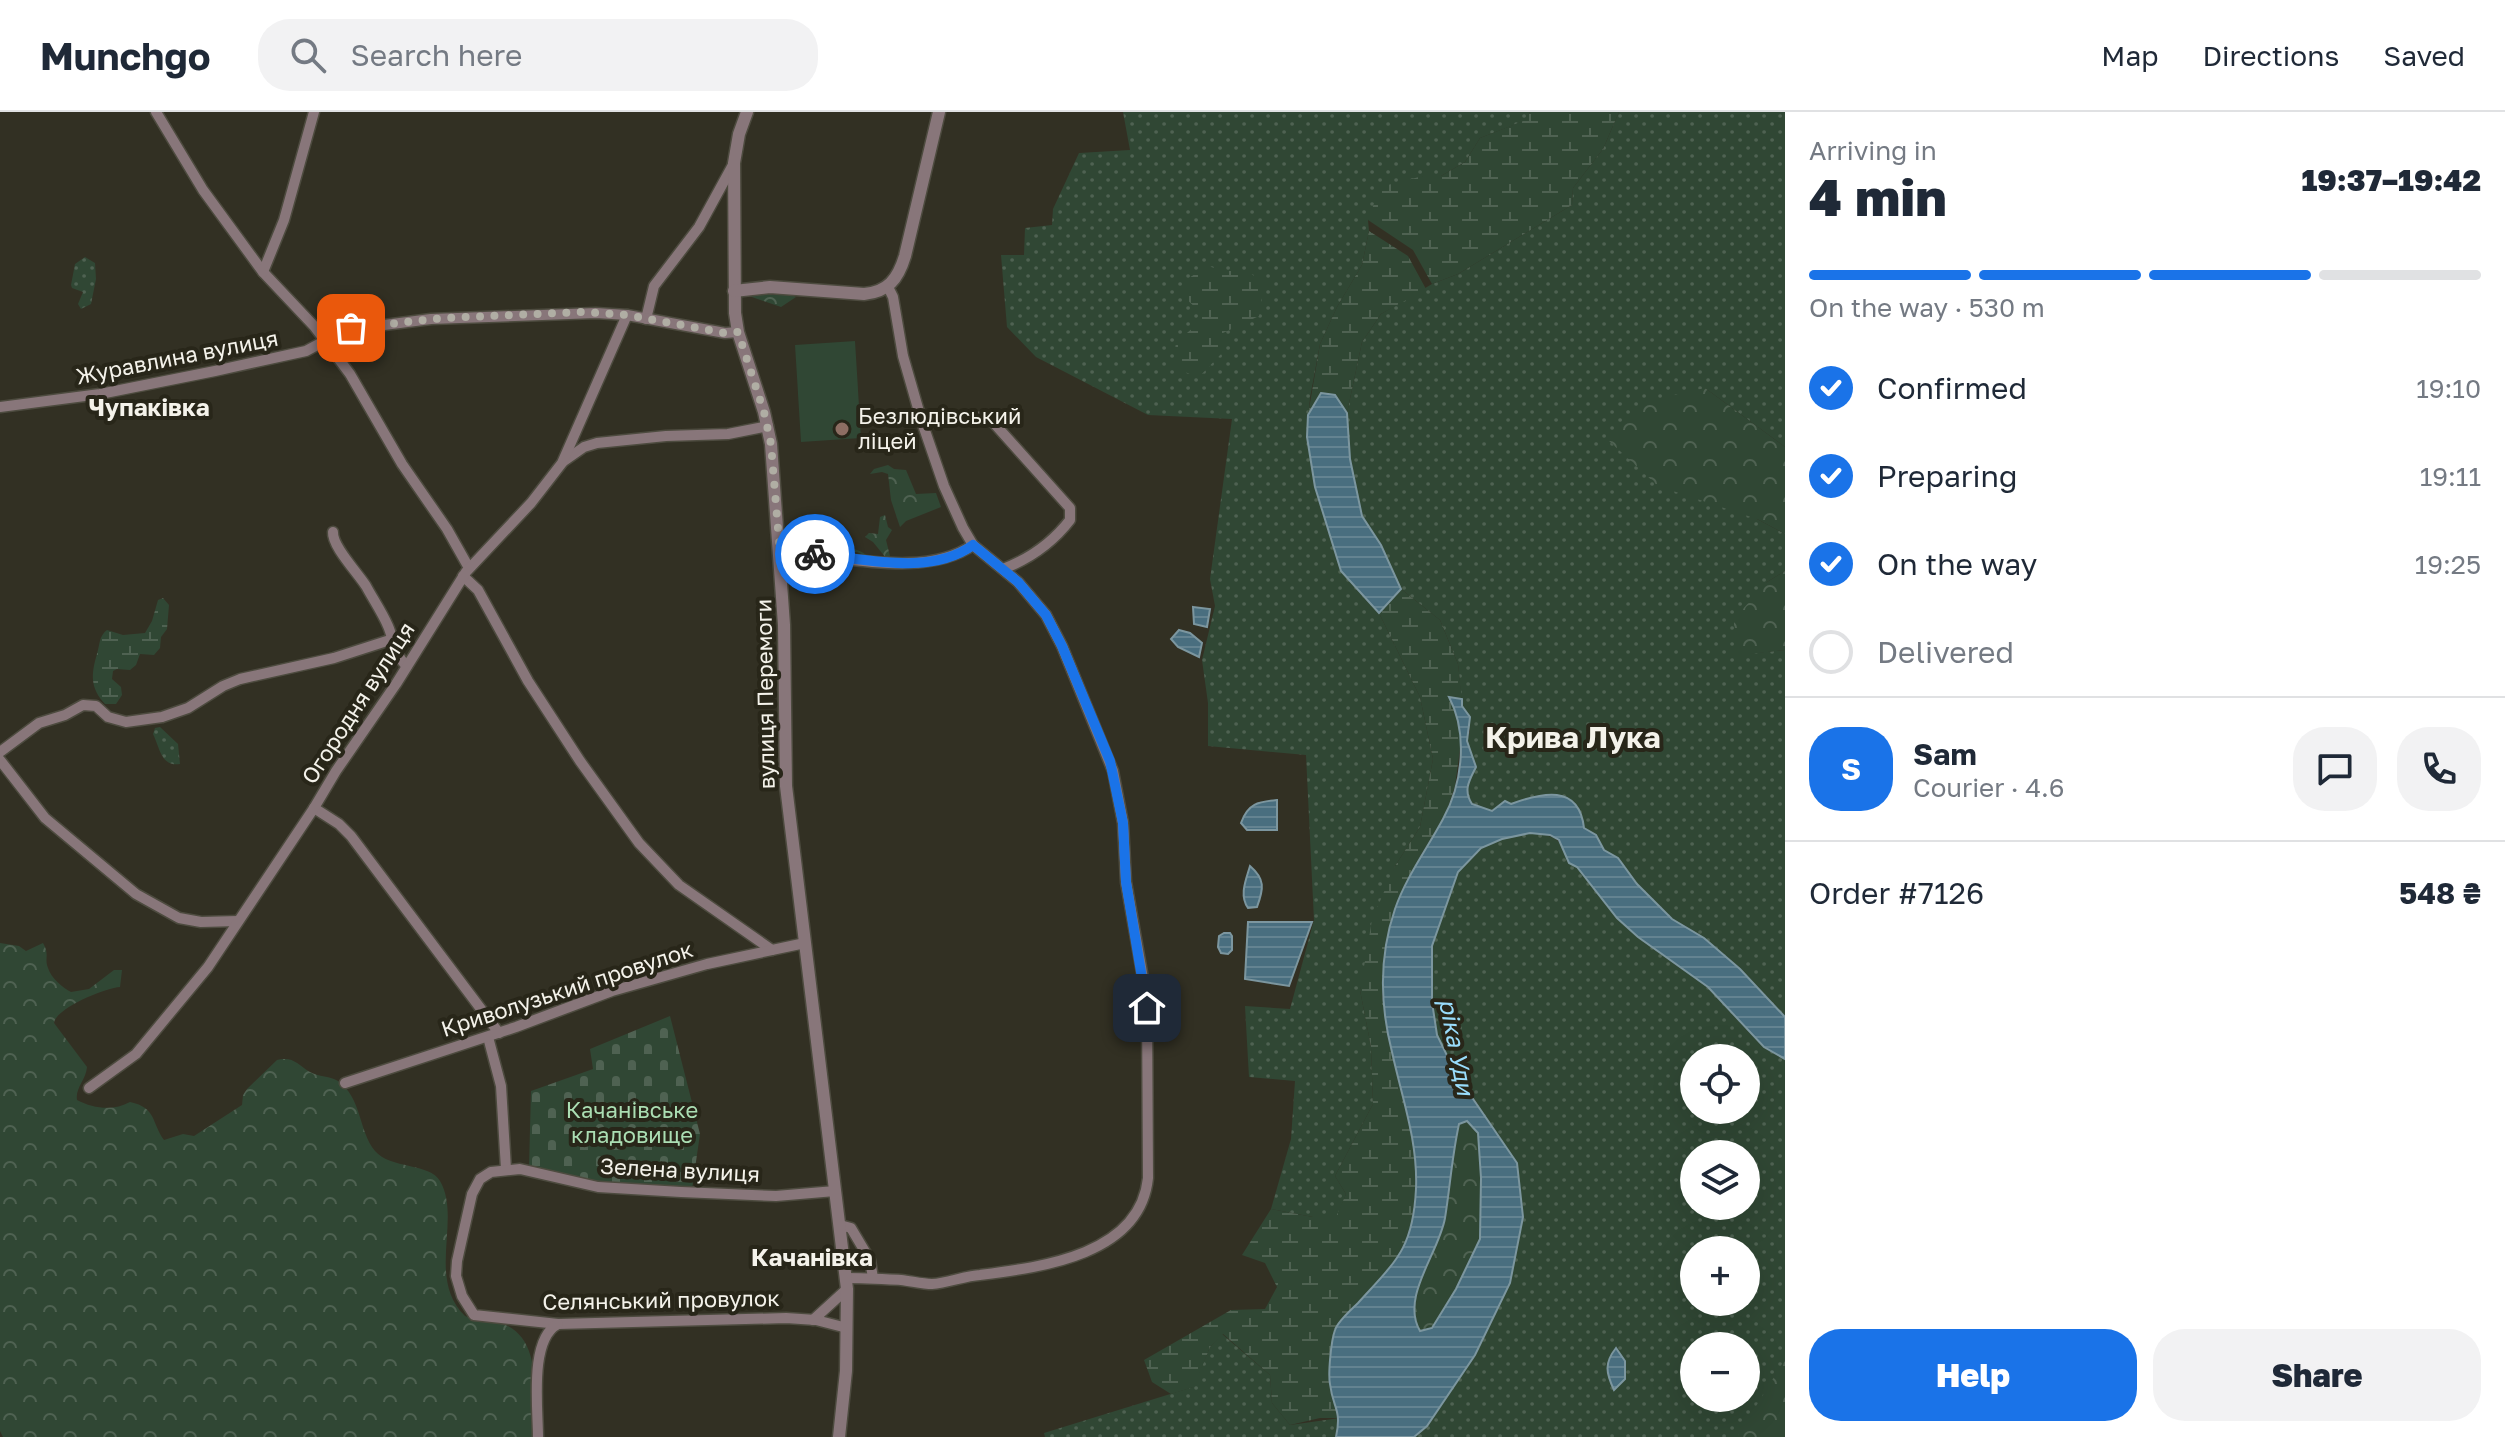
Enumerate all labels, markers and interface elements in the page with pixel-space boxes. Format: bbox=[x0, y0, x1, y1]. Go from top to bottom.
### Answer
search box bbox=[258, 19, 818, 91]
text: Munchgo bbox=[40, 33, 210, 78]
icon: search bbox=[286, 33, 330, 77]
text: Search here bbox=[350, 37, 522, 73]
text: Map bbox=[2101, 39, 2158, 72]
text: Directions bbox=[2202, 39, 2339, 72]
text: Saved bbox=[2383, 39, 2465, 72]
text: Arriving in bbox=[1809, 135, 1937, 166]
text: 19:37–19:42 bbox=[2302, 162, 2481, 198]
text: 4 min bbox=[1809, 165, 1947, 227]
text: On the way · 530 m bbox=[1809, 292, 2045, 323]
pin bbox=[317, 294, 385, 362]
icon: bag bbox=[329, 306, 373, 350]
street label: Журавлина вулиця bbox=[74, 324, 280, 389]
icon: check bbox=[1809, 366, 1853, 410]
text: Confirmed bbox=[1877, 370, 2027, 406]
text: 19:10 bbox=[2416, 373, 2481, 404]
district label: Чупаківка bbox=[88, 392, 210, 421]
place label: Безлюдівський ліцей bbox=[858, 402, 1021, 454]
marker: Безлюдівський ліцей bbox=[833, 420, 851, 438]
icon: check bbox=[1809, 454, 1853, 498]
text: Preparing bbox=[1877, 458, 2018, 494]
text: 19:11 bbox=[2420, 461, 2481, 492]
courier bbox=[775, 514, 855, 594]
icon: bike bbox=[793, 532, 837, 576]
icon: check bbox=[1809, 542, 1853, 586]
text: On the way bbox=[1877, 546, 2037, 582]
text: 19:25 bbox=[2415, 549, 2481, 580]
street label: вулиця Перемоги bbox=[749, 599, 780, 789]
street label: Огородня вулиця bbox=[295, 617, 420, 789]
text: Delivered bbox=[1877, 634, 2014, 670]
district label: Крива Лука bbox=[1485, 719, 1661, 755]
button: chat bbox=[2293, 727, 2377, 811]
button: phone bbox=[2397, 727, 2481, 811]
text: Sam bbox=[1913, 736, 1977, 772]
text: S bbox=[1841, 751, 1861, 787]
text: Courier · 4.6 bbox=[1913, 772, 2065, 803]
text: Order #7126 bbox=[1809, 875, 1984, 911]
text: 548 ₴ bbox=[2399, 875, 2481, 911]
street label: Криволузький провулок bbox=[438, 935, 696, 1042]
pin bbox=[1113, 974, 1181, 1042]
icon: home bbox=[1125, 986, 1169, 1030]
water label: ріка Уди bbox=[1434, 996, 1481, 1099]
map controls bbox=[1680, 1044, 1760, 1412]
button: locate bbox=[1680, 1044, 1760, 1124]
park label: Качанівське кладовище bbox=[566, 1096, 698, 1148]
button: layers bbox=[1680, 1140, 1760, 1220]
street label: Зелена вулиця bbox=[599, 1152, 761, 1187]
button: + bbox=[1680, 1236, 1760, 1316]
district label: Качанівка bbox=[751, 1242, 873, 1271]
street label: Селянський провулок bbox=[542, 1284, 780, 1315]
button: Help bbox=[1809, 1329, 2137, 1421]
button: Share bbox=[2153, 1329, 2481, 1421]
button: − bbox=[1680, 1332, 1760, 1412]

